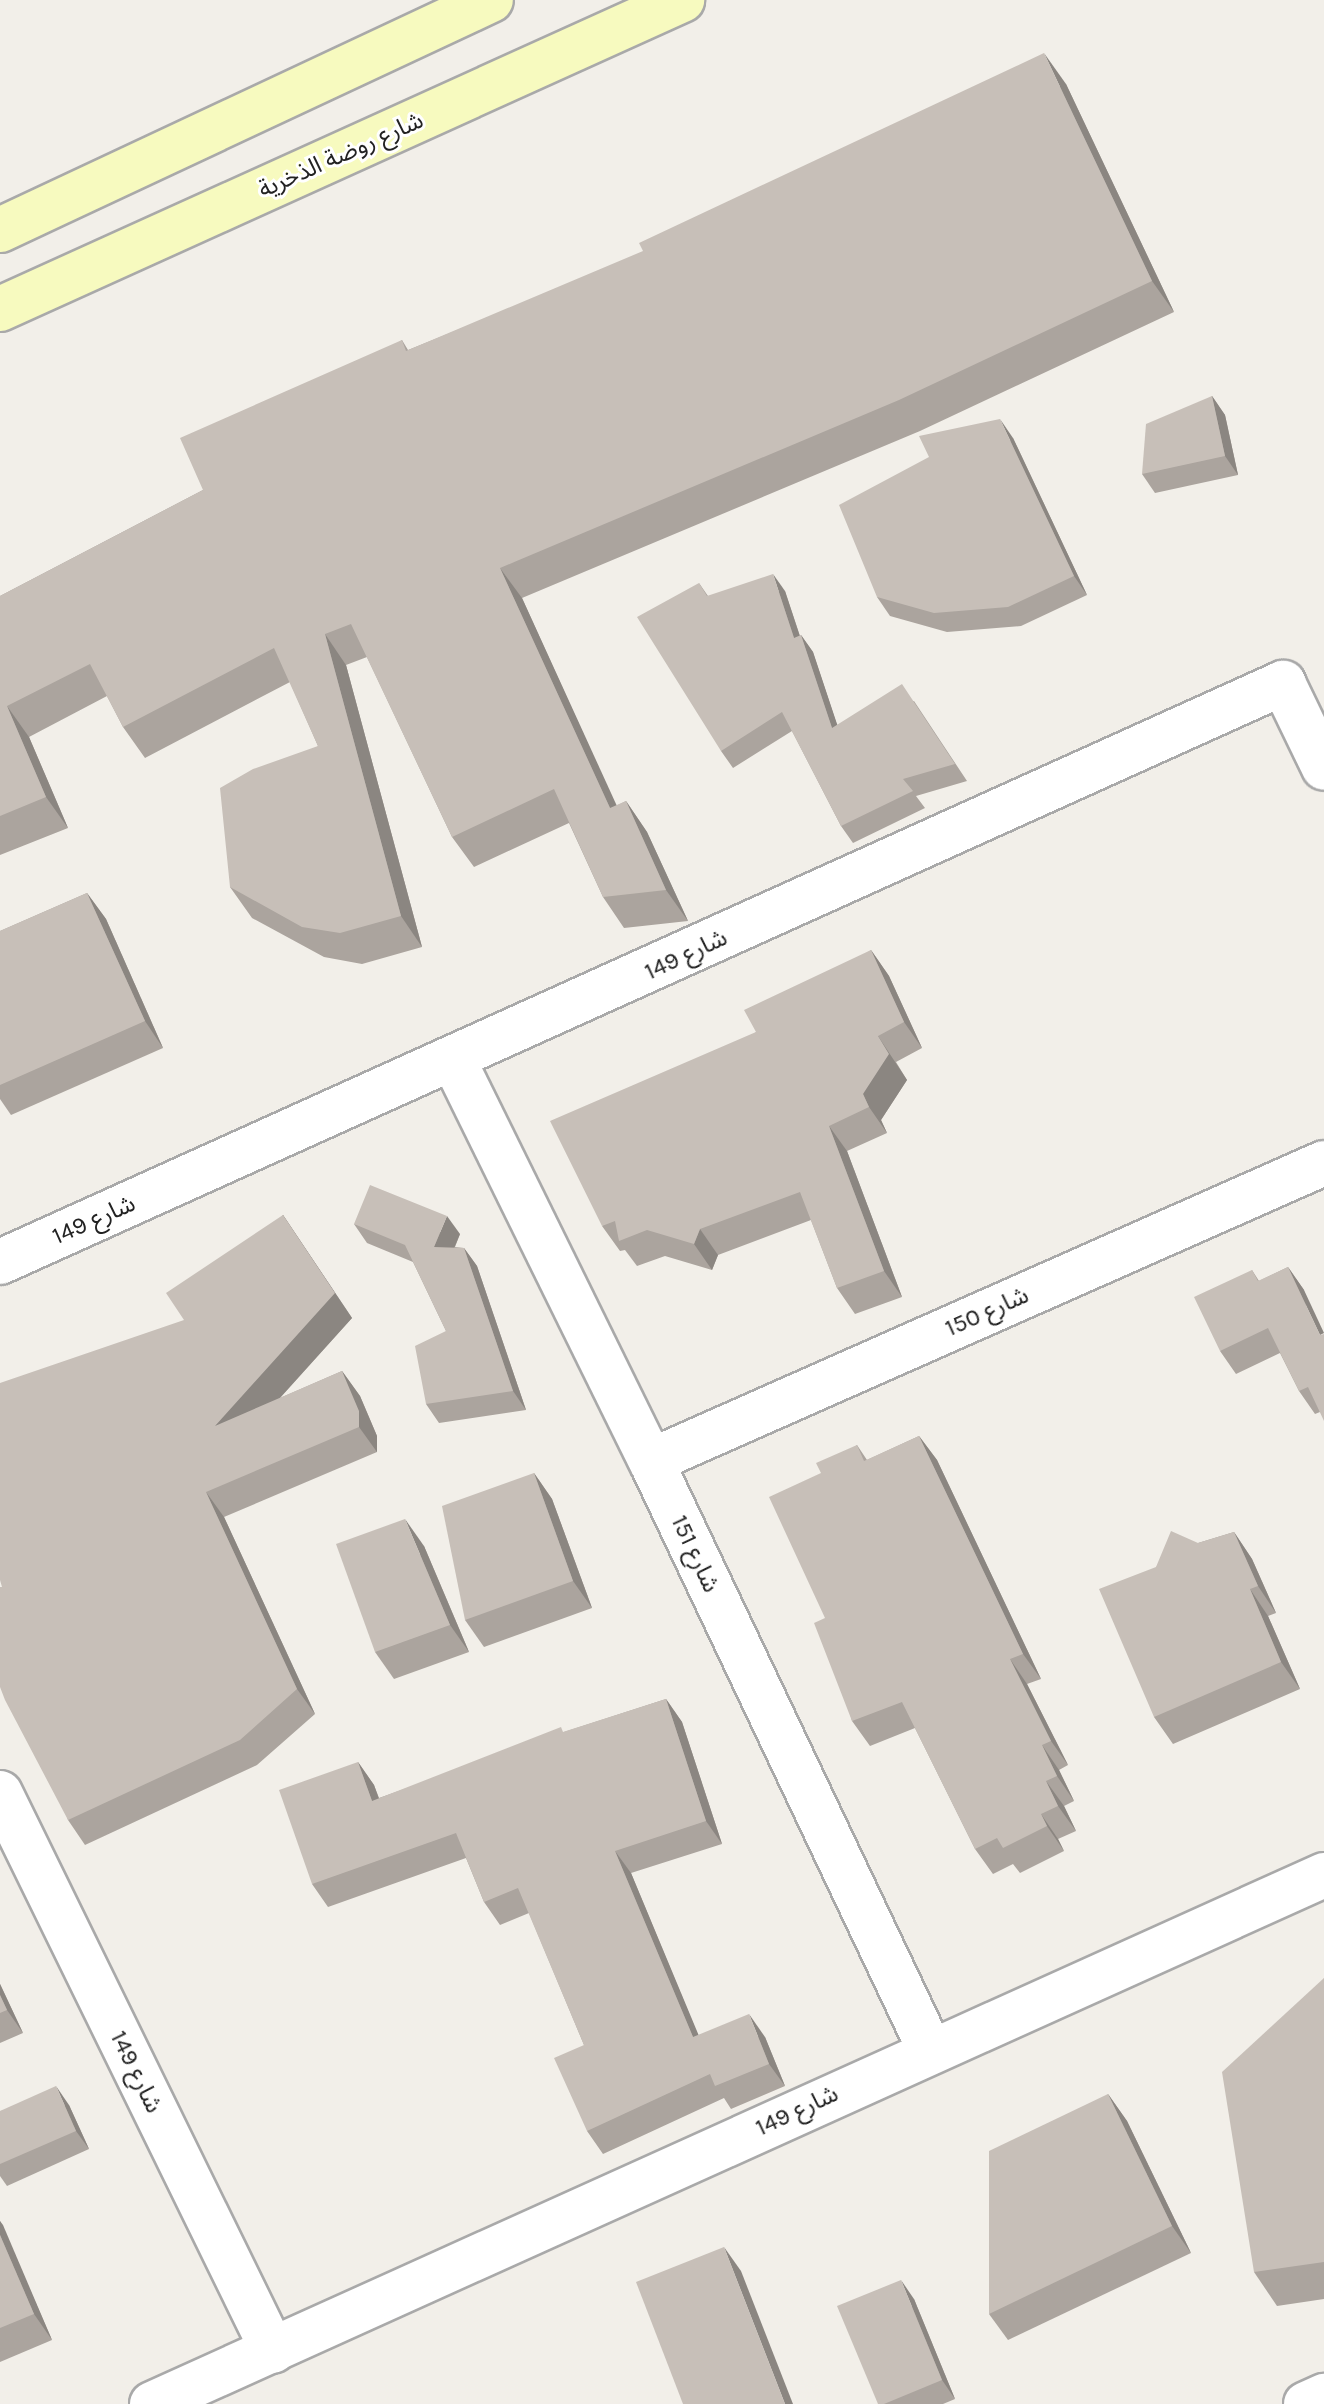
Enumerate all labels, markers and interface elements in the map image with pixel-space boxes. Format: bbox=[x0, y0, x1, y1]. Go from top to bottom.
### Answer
street label: شارع روضة الذخرية bbox=[254, 106, 428, 204]
street label: شارع 149 bbox=[640, 923, 732, 987]
street label: شارع 149 bbox=[48, 1189, 140, 1251]
street label: شارع 150 bbox=[941, 1281, 1033, 1343]
street label: شارع 151 bbox=[665, 1511, 725, 1597]
street label: شارع 149 bbox=[104, 2026, 168, 2118]
street label: شارع 149 bbox=[751, 2079, 843, 2143]

